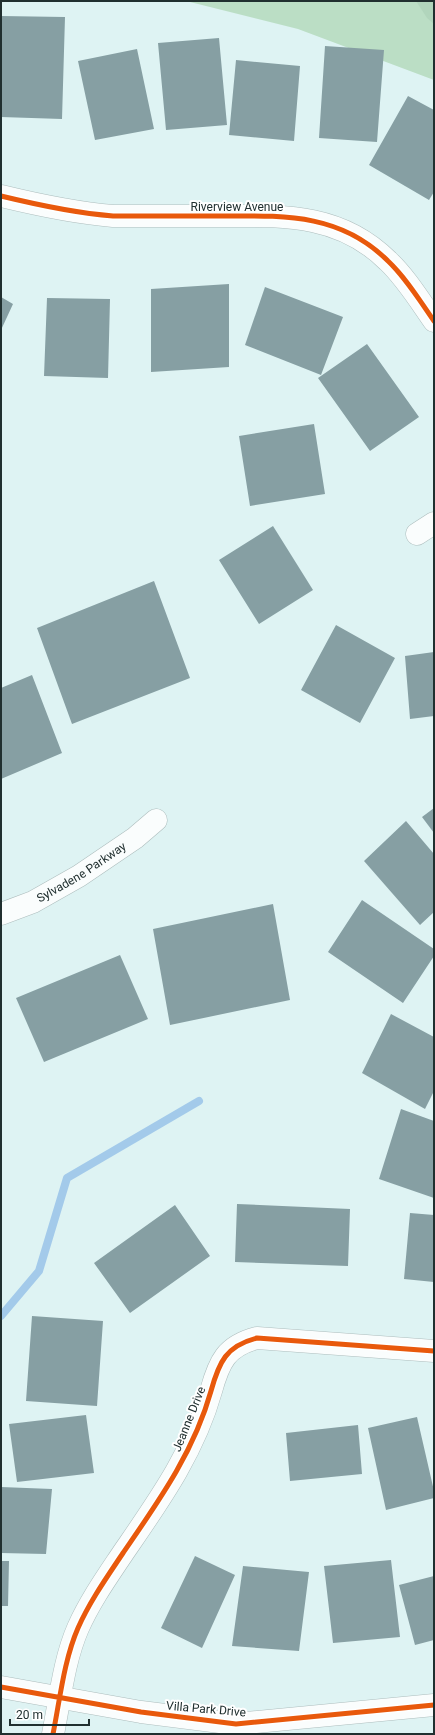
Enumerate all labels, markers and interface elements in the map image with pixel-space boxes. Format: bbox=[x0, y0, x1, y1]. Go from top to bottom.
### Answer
street label: Riverview Avenue bbox=[191, 200, 283, 214]
street label: Sylvadene Parkway bbox=[34, 839, 129, 905]
street label: Jeanne Drive bbox=[170, 1384, 208, 1454]
street label: Villa Park Drive bbox=[166, 1699, 246, 1719]
scale bar bbox=[10, 1701, 89, 1727]
text: 20 m bbox=[16, 1708, 43, 1722]

